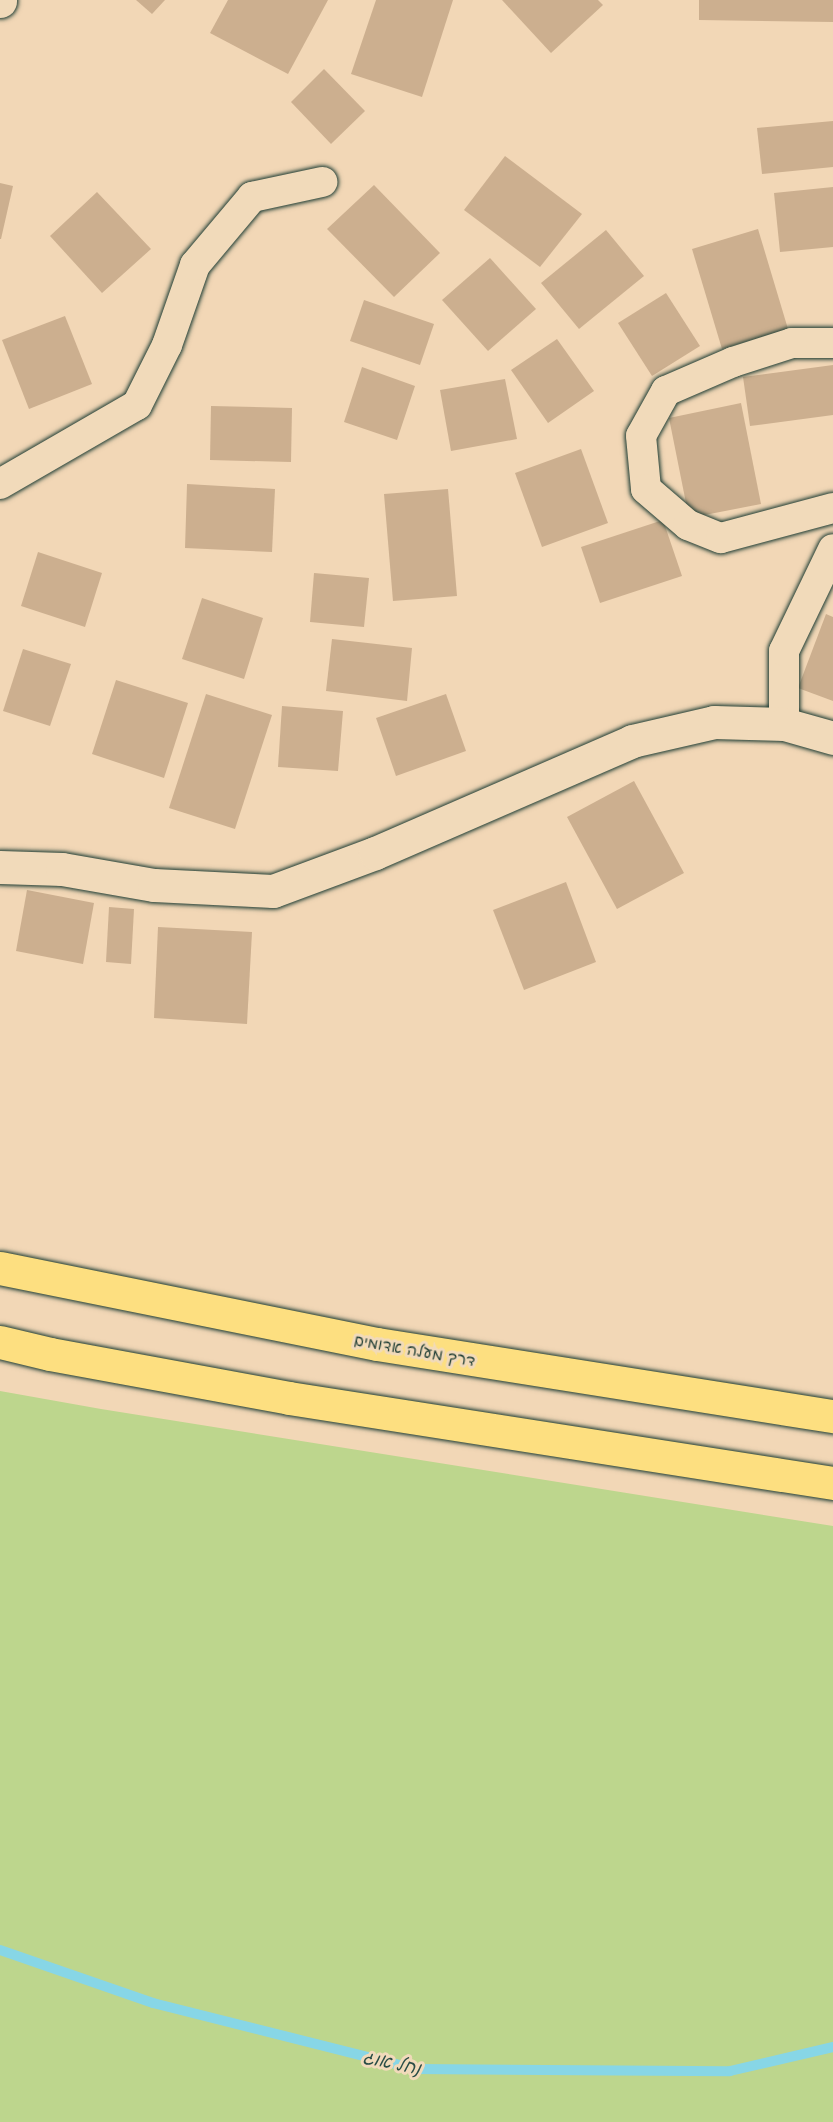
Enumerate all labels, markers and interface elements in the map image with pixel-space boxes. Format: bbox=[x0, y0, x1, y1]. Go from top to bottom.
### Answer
street label: דרך מעלה אדומים bbox=[353, 1329, 477, 1369]
water label: נחל אוג bbox=[361, 2045, 423, 2079]

